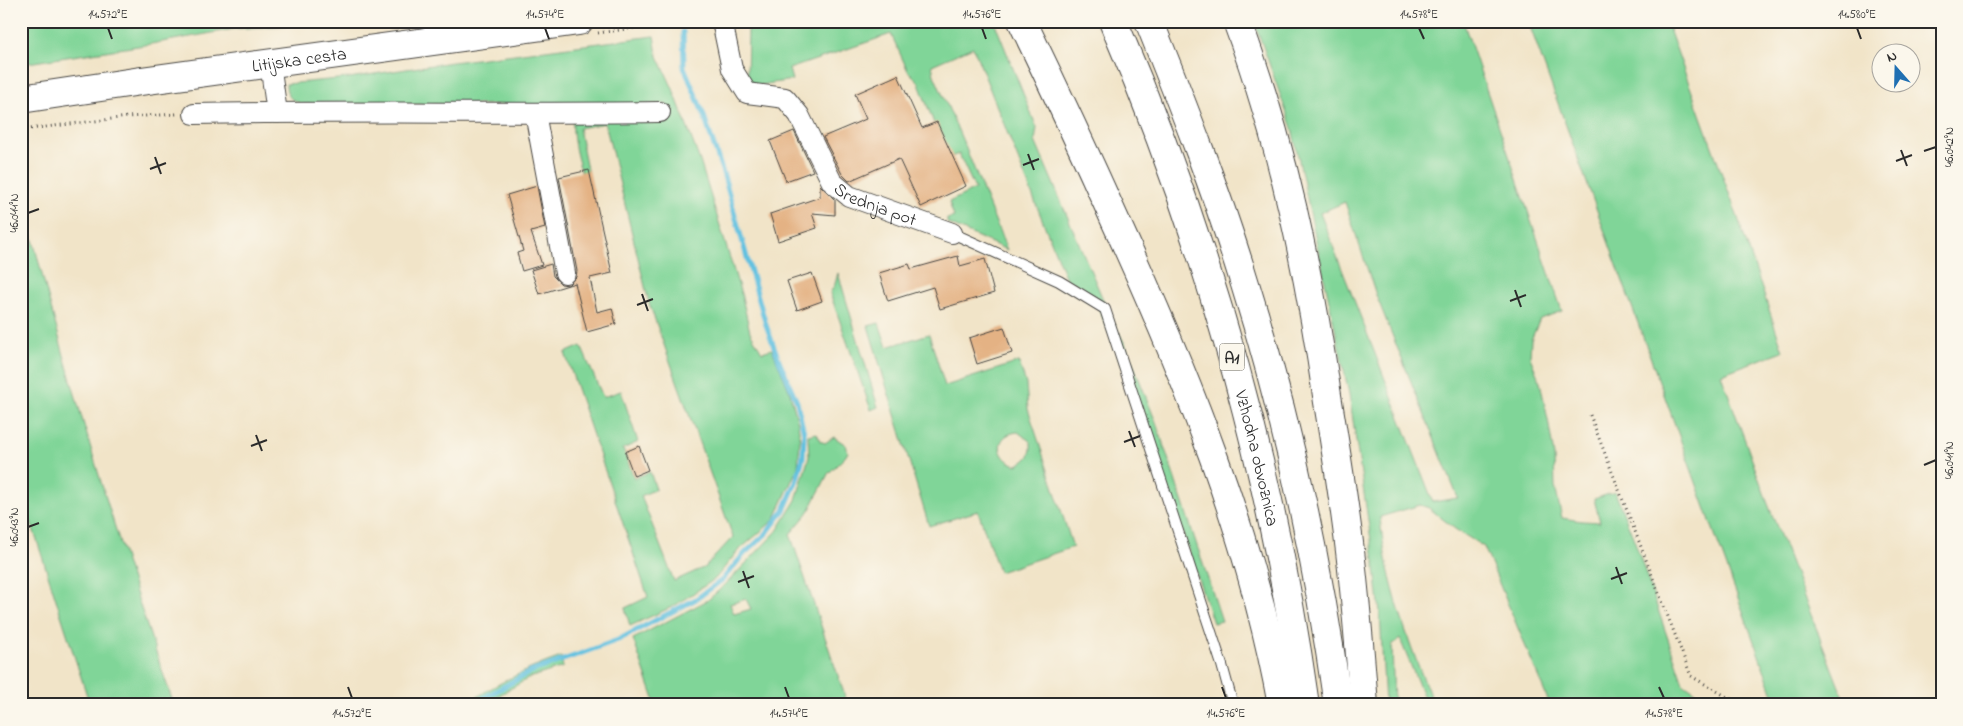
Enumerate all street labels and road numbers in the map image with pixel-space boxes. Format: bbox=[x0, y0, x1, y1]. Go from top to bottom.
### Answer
street label: Litijska cesta bbox=[251, 42, 348, 81]
street label: Srednja pot bbox=[827, 177, 920, 234]
road number: A1 bbox=[1220, 344, 1244, 371]
street label: Vzhodna obvoznica bbox=[1226, 387, 1284, 529]

